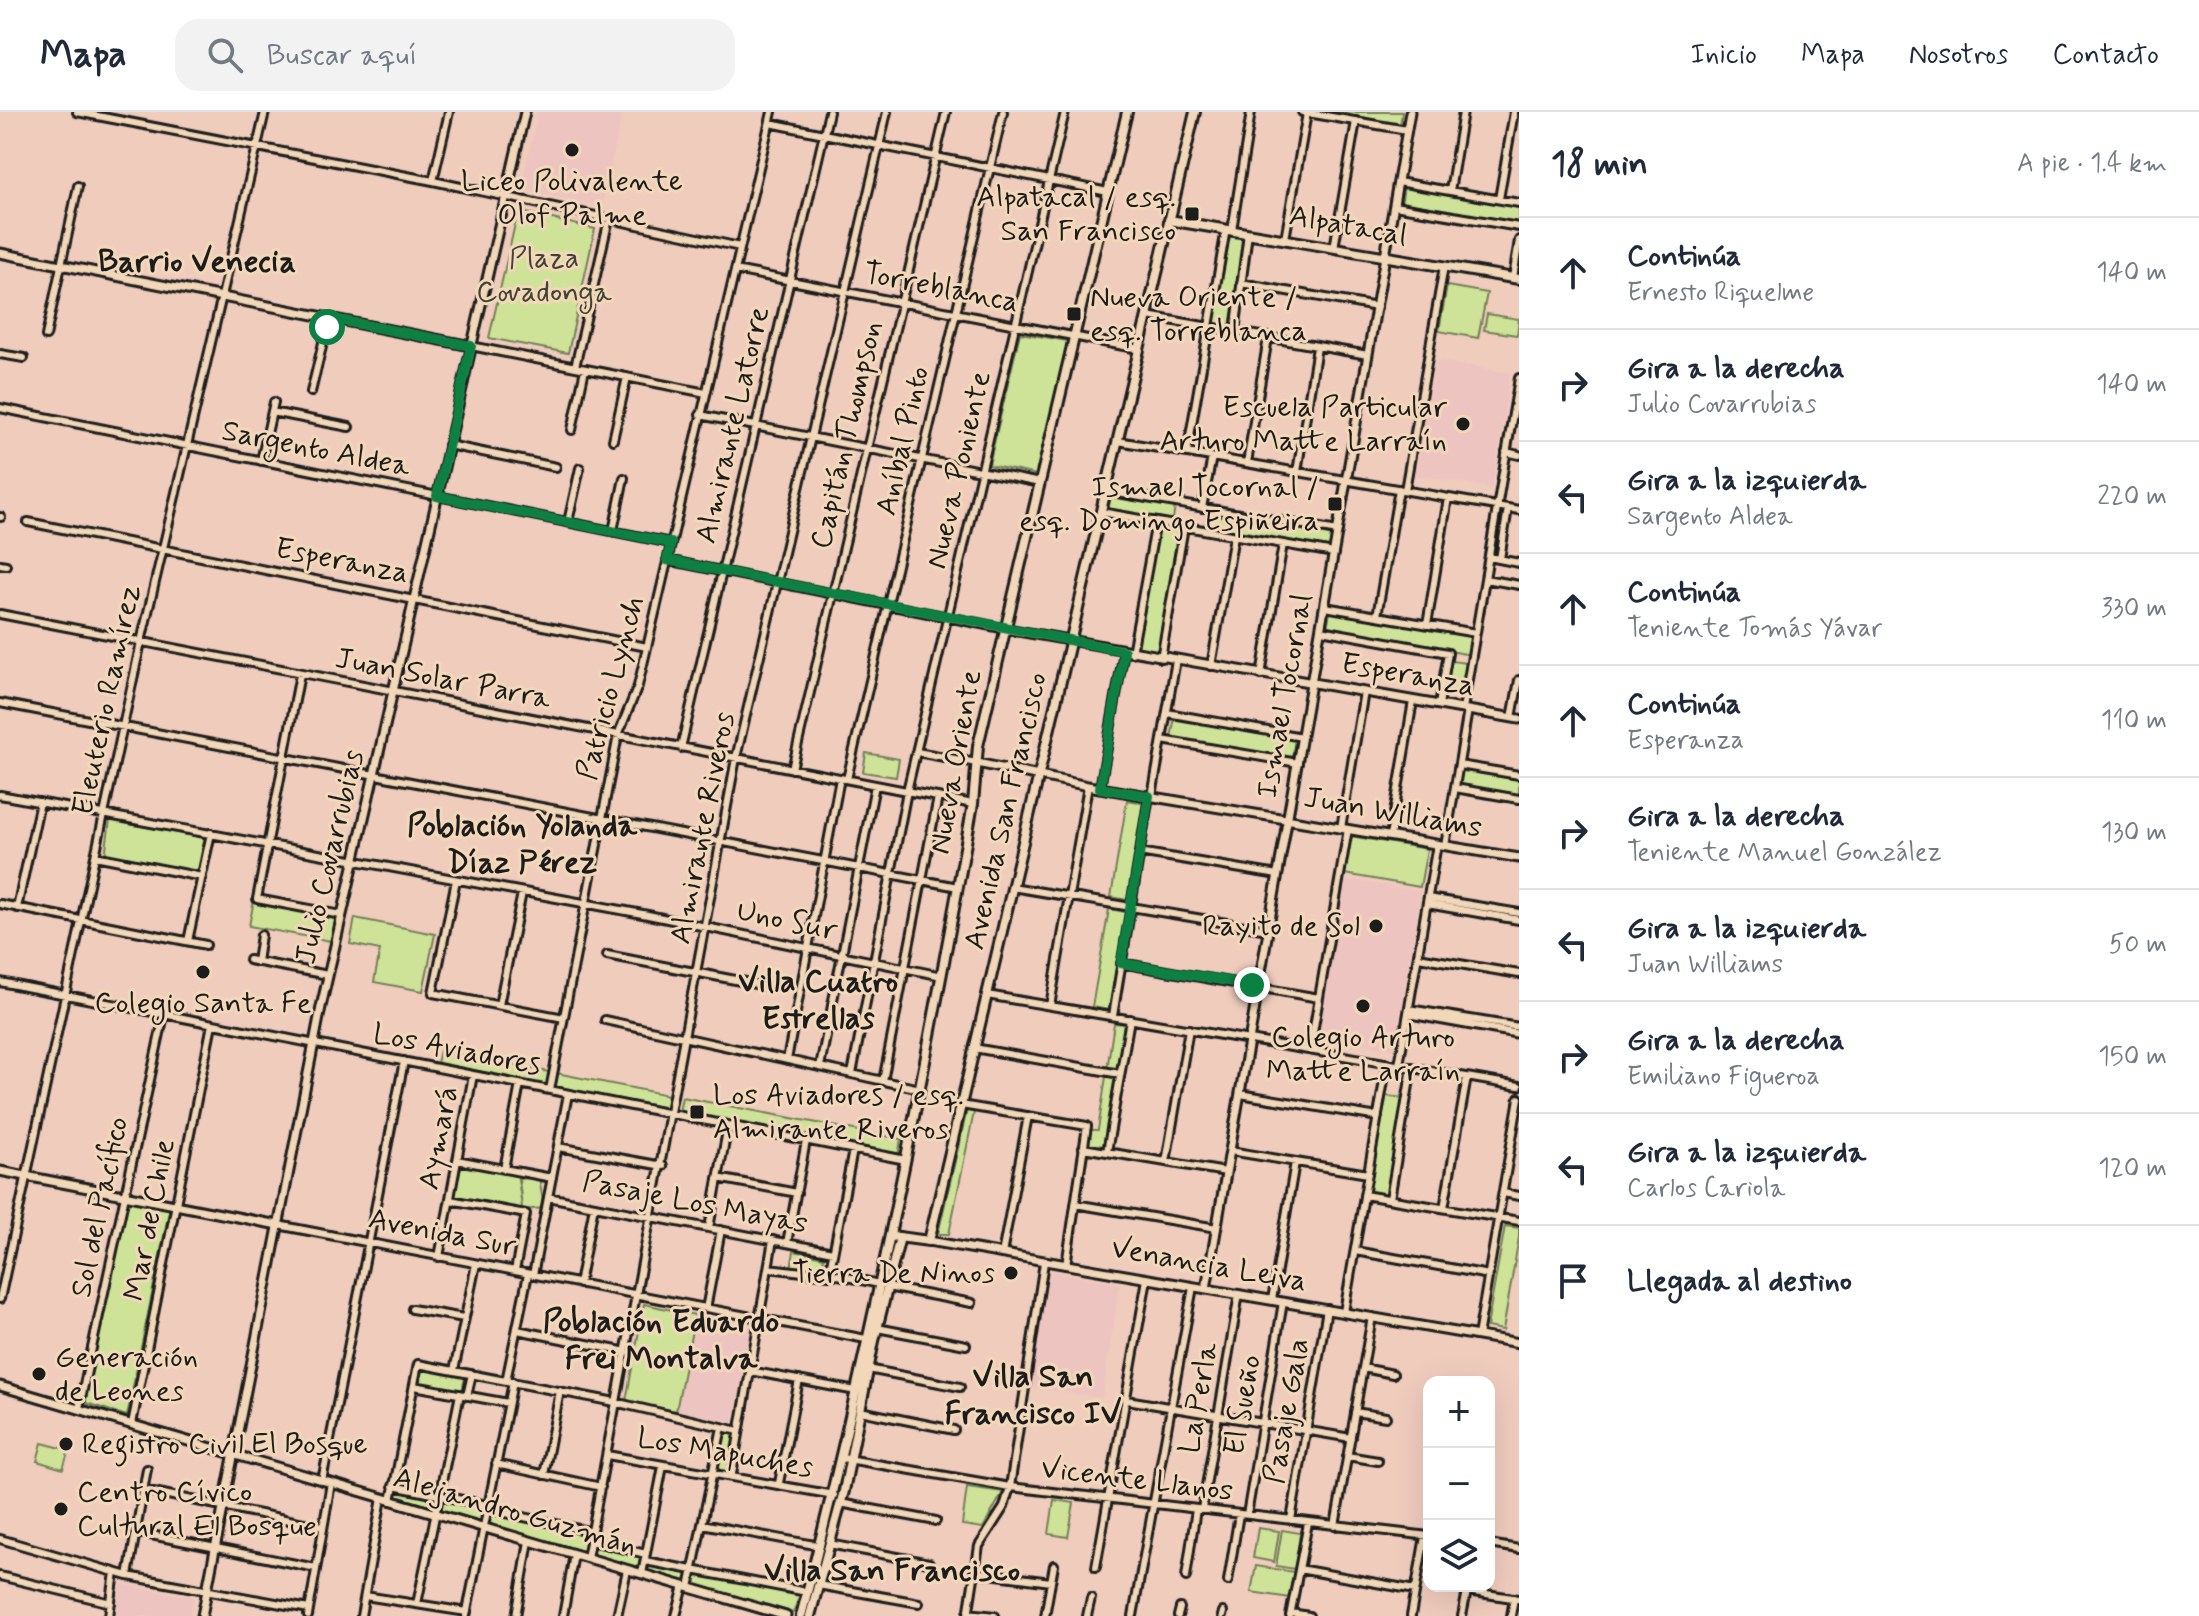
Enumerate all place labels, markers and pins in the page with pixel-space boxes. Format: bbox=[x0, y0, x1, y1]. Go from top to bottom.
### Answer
marker: Liceo Polivalente Olof Palme bbox=[563, 141, 581, 159]
place label: Liceo Polivalente Olof Palme bbox=[461, 162, 683, 235]
place label: Alpatacal / esq. San Francisco bbox=[976, 178, 1176, 251]
marker: Alpatacal / esq. San Francisco bbox=[1183, 205, 1201, 223]
place label: Nueva Oriente / esq. Torreblanca bbox=[1090, 278, 1307, 351]
marker: Nueva Oriente / esq. Torreblanca bbox=[1065, 305, 1083, 323]
place label: Escuela Particular Arturo Matte Larraín bbox=[1160, 388, 1448, 461]
marker: Escuela Particular Arturo Matte Larraín bbox=[1454, 415, 1472, 433]
place label: Ismael Tocornal / esq. Domingo Espiñeira bbox=[1019, 468, 1319, 541]
marker: Ismael Tocornal / esq. Domingo Espiñeira bbox=[1326, 495, 1344, 513]
place label: Rayito de Sol bbox=[1202, 907, 1360, 946]
marker: Rayito de Sol bbox=[1367, 917, 1385, 935]
marker: Colegio Santa Fe bbox=[194, 963, 212, 981]
place label: Colegio Santa Fe bbox=[95, 984, 311, 1025]
marker: Colegio Arturo Matte Larraín bbox=[1354, 997, 1372, 1015]
place label: Colegio Arturo Matte Larraín bbox=[1266, 1018, 1460, 1091]
place label: Los Aviadores / esq. Almirante Riveros bbox=[713, 1076, 964, 1149]
marker: Los Aviadores / esq. Almirante Riveros bbox=[688, 1103, 706, 1121]
place label: Tierra De Ninos bbox=[792, 1254, 995, 1293]
marker: Tierra De Ninos bbox=[1002, 1264, 1020, 1282]
place label: Generación de Leones bbox=[55, 1338, 198, 1411]
marker: Generación de Leones bbox=[30, 1365, 48, 1383]
place label: Registro Civil El Bosque bbox=[82, 1425, 368, 1467]
marker: Registro Civil El Bosque bbox=[57, 1435, 75, 1453]
place label: Centro Cívico Cultural El Bosque bbox=[77, 1473, 317, 1546]
marker: Centro Cívico Cultural El Bosque bbox=[52, 1500, 70, 1518]

